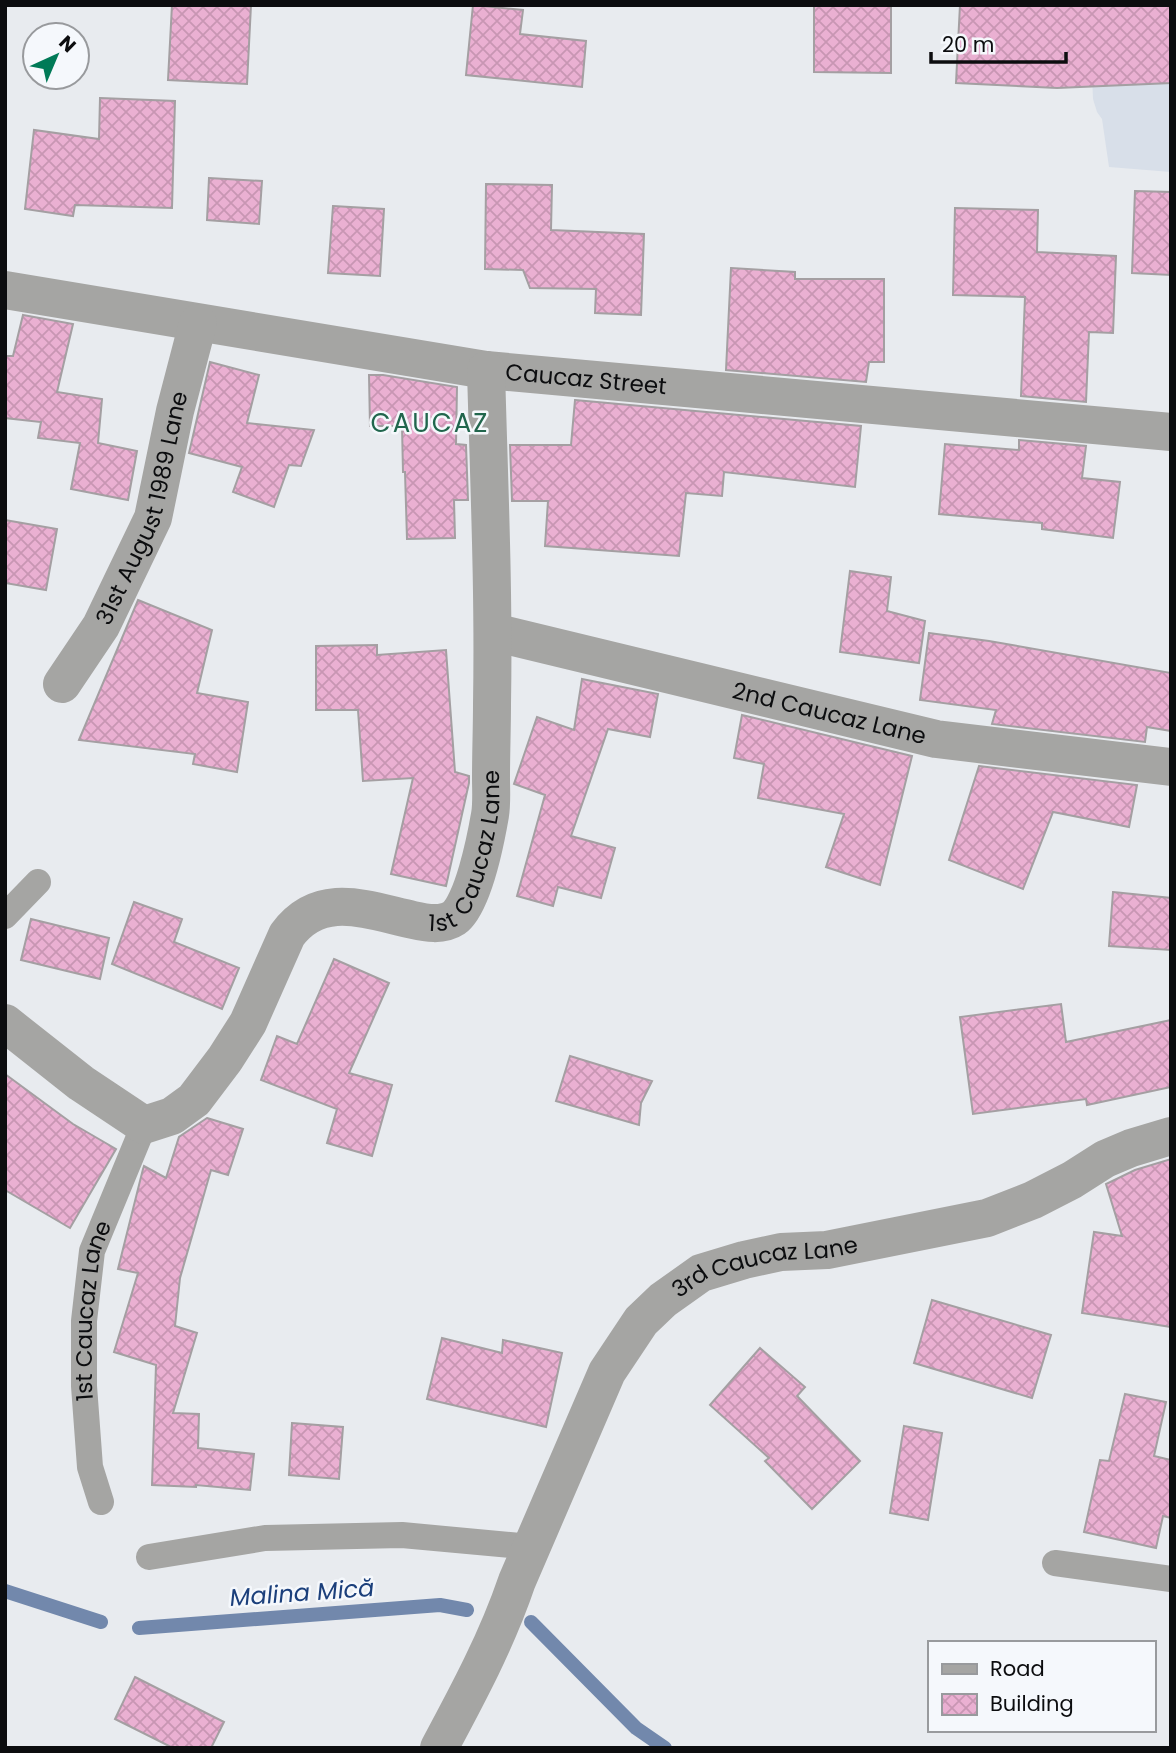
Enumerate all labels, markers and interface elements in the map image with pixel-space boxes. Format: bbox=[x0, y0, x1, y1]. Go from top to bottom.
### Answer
north arrow bbox=[21, 21, 91, 91]
scale bar bbox=[931, 21, 1066, 65]
text: N bbox=[53, 29, 82, 59]
text: 20 m bbox=[942, 30, 995, 59]
street label: Caucaz Street bbox=[504, 356, 668, 402]
street label: 31st August 1989 Lane bbox=[88, 388, 196, 630]
district label: CAUCAZ bbox=[371, 405, 489, 441]
street label: 2nd Caucaz Lane bbox=[729, 674, 930, 752]
street label: 1st Caucaz Lane bbox=[427, 770, 507, 939]
street label: 1st Caucaz Lane bbox=[68, 1215, 119, 1402]
street label: 3rd Caucaz Lane bbox=[665, 1228, 861, 1305]
water label: Malina Mică bbox=[229, 1571, 375, 1614]
legend bbox=[928, 1641, 1155, 1732]
text: Road bbox=[990, 1654, 1045, 1683]
text: Building bbox=[990, 1689, 1074, 1718]

